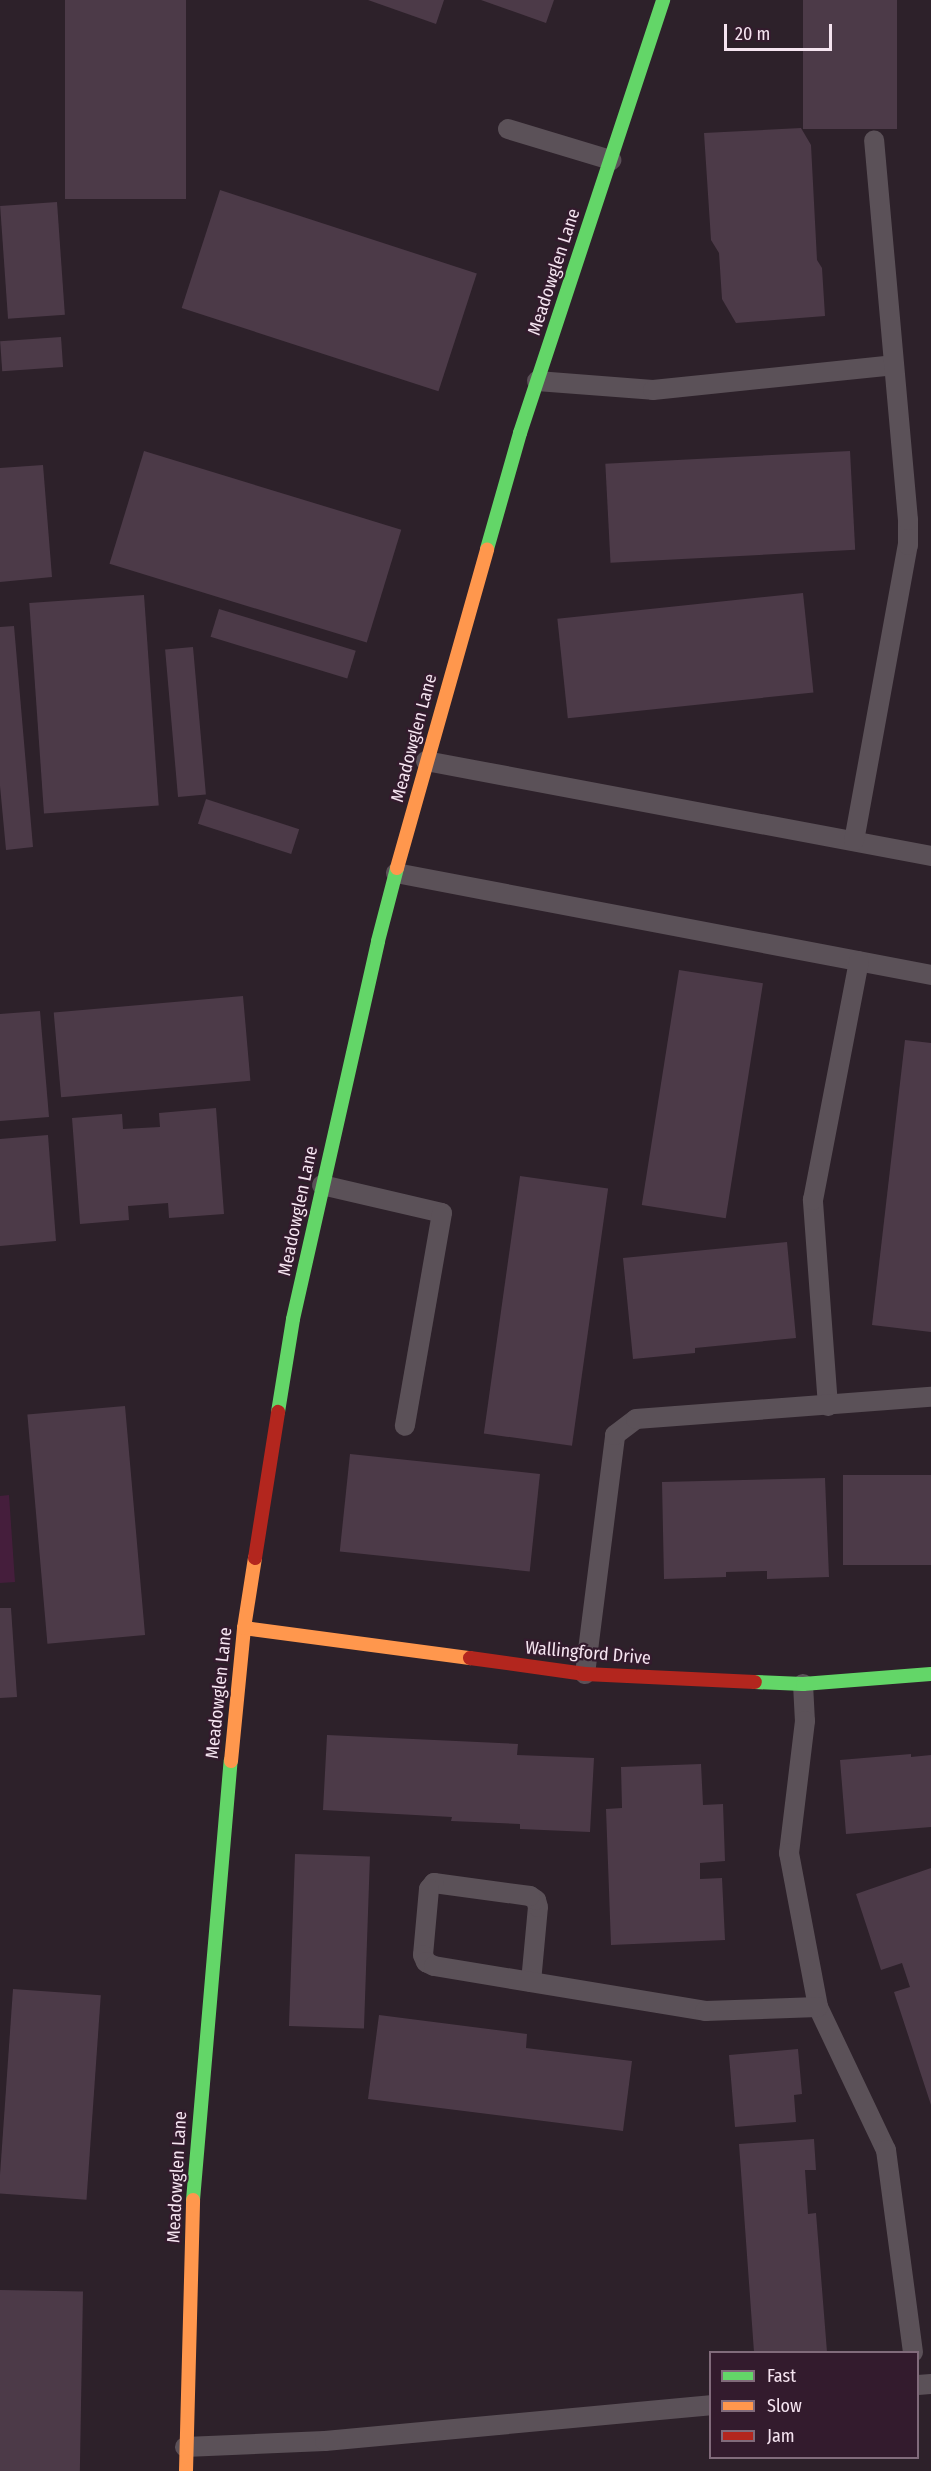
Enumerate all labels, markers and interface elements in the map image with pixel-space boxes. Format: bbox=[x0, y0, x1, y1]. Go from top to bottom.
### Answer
scale bar bbox=[727, 12, 835, 50]
text: 20 m bbox=[735, 23, 770, 45]
street label: Meadowglen Lane bbox=[523, 206, 585, 338]
street label: Meadowglen Lane bbox=[386, 671, 442, 805]
street label: Meadowglen Lane bbox=[274, 1144, 322, 1278]
street label: Meadowglen Lane bbox=[201, 1626, 237, 1760]
street label: Wallingford Drive bbox=[524, 1637, 652, 1669]
street label: Meadowglen Lane bbox=[163, 2111, 191, 2243]
legend bbox=[709, 2351, 919, 2459]
text: Fast bbox=[767, 2365, 796, 2387]
text: Slow bbox=[767, 2395, 802, 2417]
text: Jam bbox=[767, 2425, 795, 2447]

